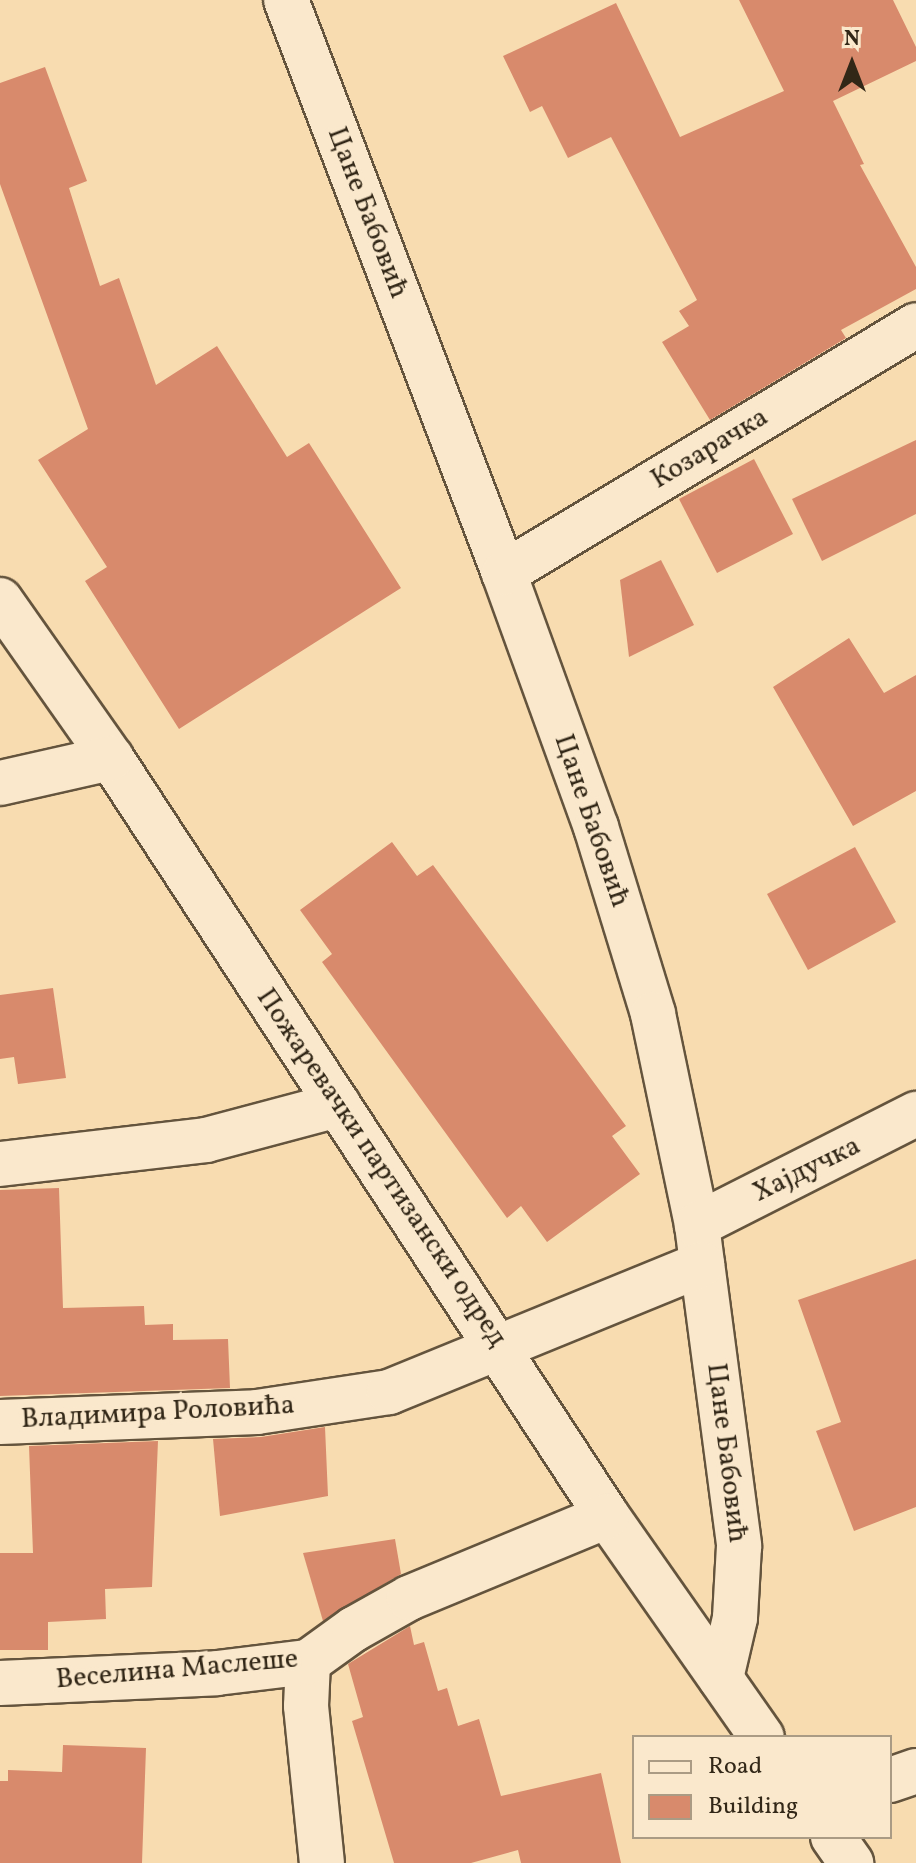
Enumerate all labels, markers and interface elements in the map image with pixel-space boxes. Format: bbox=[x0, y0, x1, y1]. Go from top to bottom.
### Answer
north arrow bbox=[812, 24, 892, 104]
text: N bbox=[844, 24, 860, 55]
street label: Цане Бабовић bbox=[319, 123, 415, 303]
street label: Козарачка bbox=[645, 401, 775, 497]
street label: Цане Бабовић bbox=[546, 730, 636, 912]
street label: Пожаревачки партизански одред bbox=[248, 982, 514, 1354]
street label: Хајдучка bbox=[748, 1130, 866, 1210]
street label: Цане Бабовић bbox=[698, 1361, 754, 1545]
street label: Владимира Роловића bbox=[20, 1389, 296, 1437]
street label: Веселина Маслеше bbox=[54, 1643, 300, 1697]
legend bbox=[632, 1735, 892, 1839]
text: Road bbox=[708, 1750, 762, 1784]
text: Building bbox=[708, 1790, 798, 1824]

